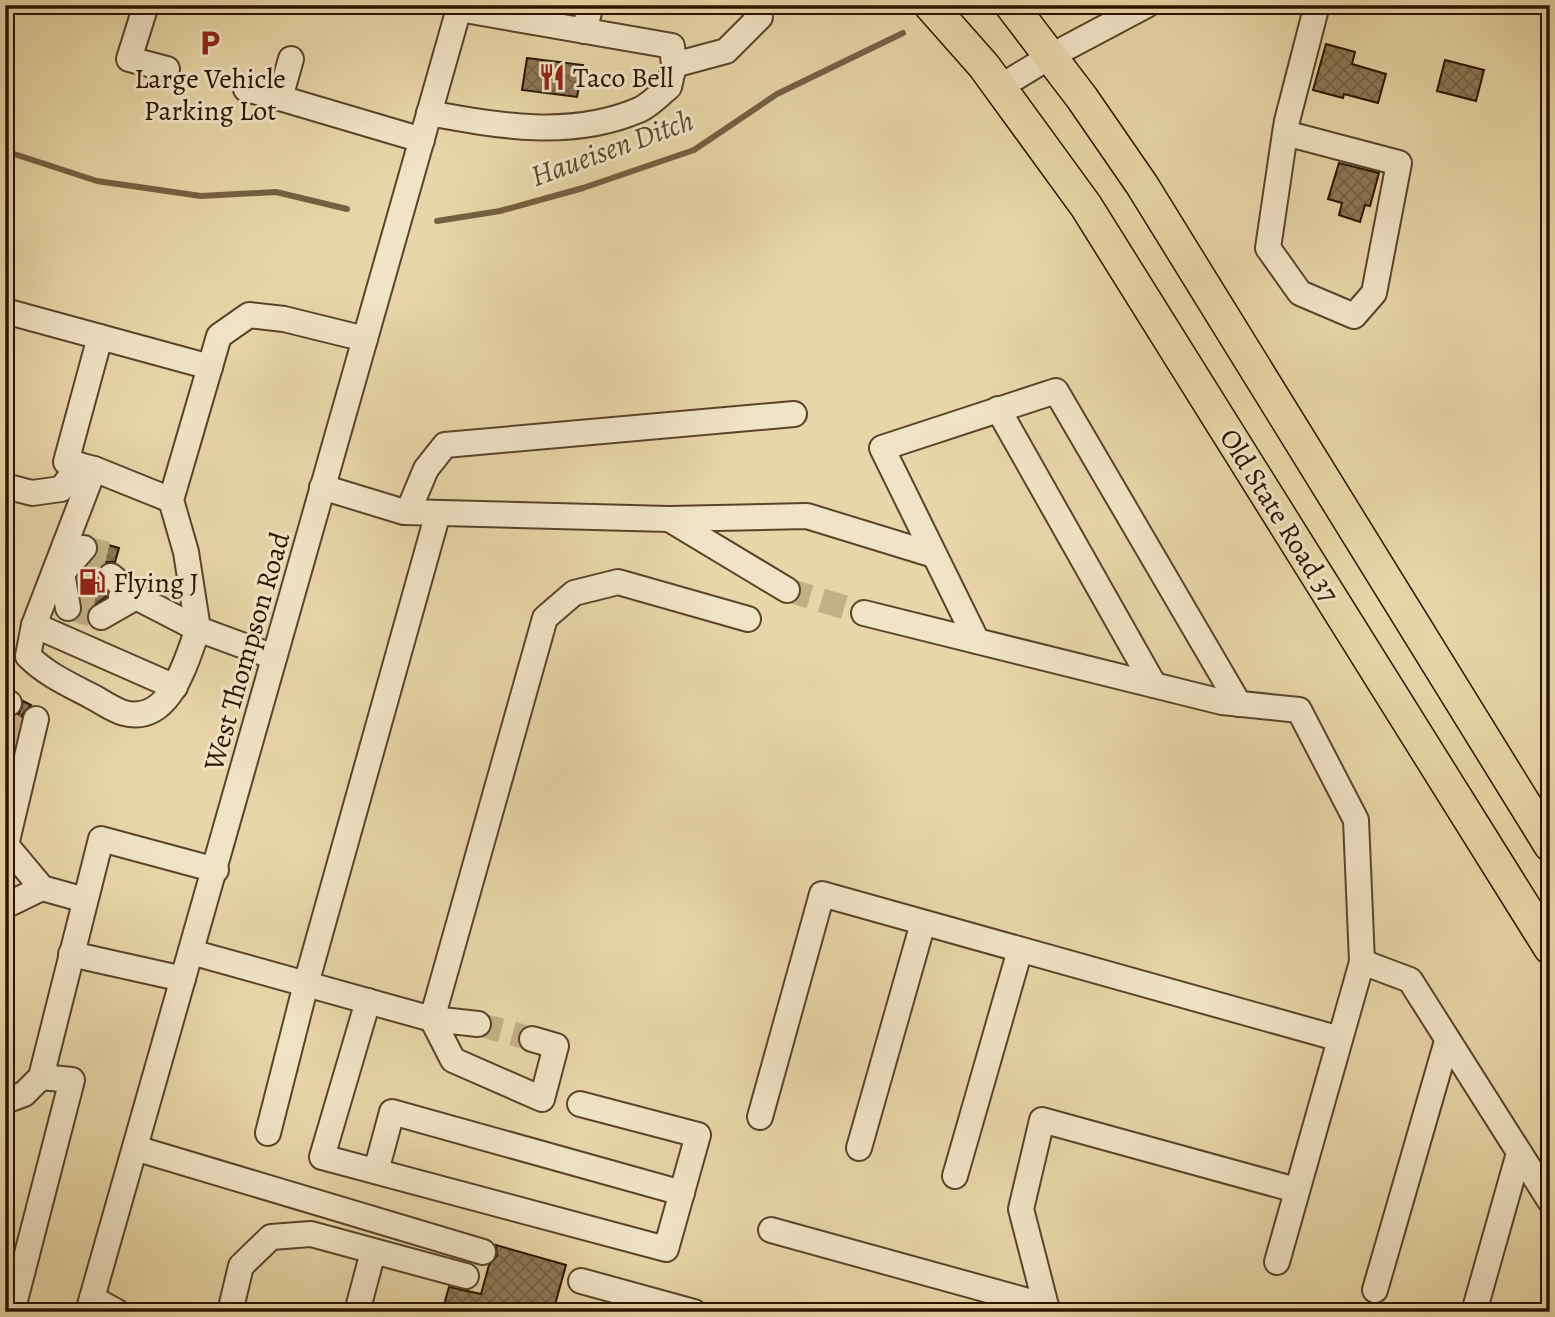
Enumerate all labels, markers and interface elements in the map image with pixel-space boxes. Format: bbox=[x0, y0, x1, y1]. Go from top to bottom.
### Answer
parking icon: Large Vehicle Parking Lot bbox=[195, 28, 225, 58]
place label: Taco Bell bbox=[573, 59, 674, 97]
place label: Large Vehicle Parking Lot bbox=[134, 60, 286, 130]
restaurant icon: Taco Bell bbox=[537, 62, 567, 92]
water label: Haueisen Ditch bbox=[525, 100, 699, 196]
street label: Old State Road 37 bbox=[1210, 421, 1348, 610]
street label: West Thompson Road bbox=[194, 527, 299, 776]
place label: Flying J bbox=[113, 564, 199, 602]
fuel station icon: Flying J bbox=[77, 567, 107, 597]

